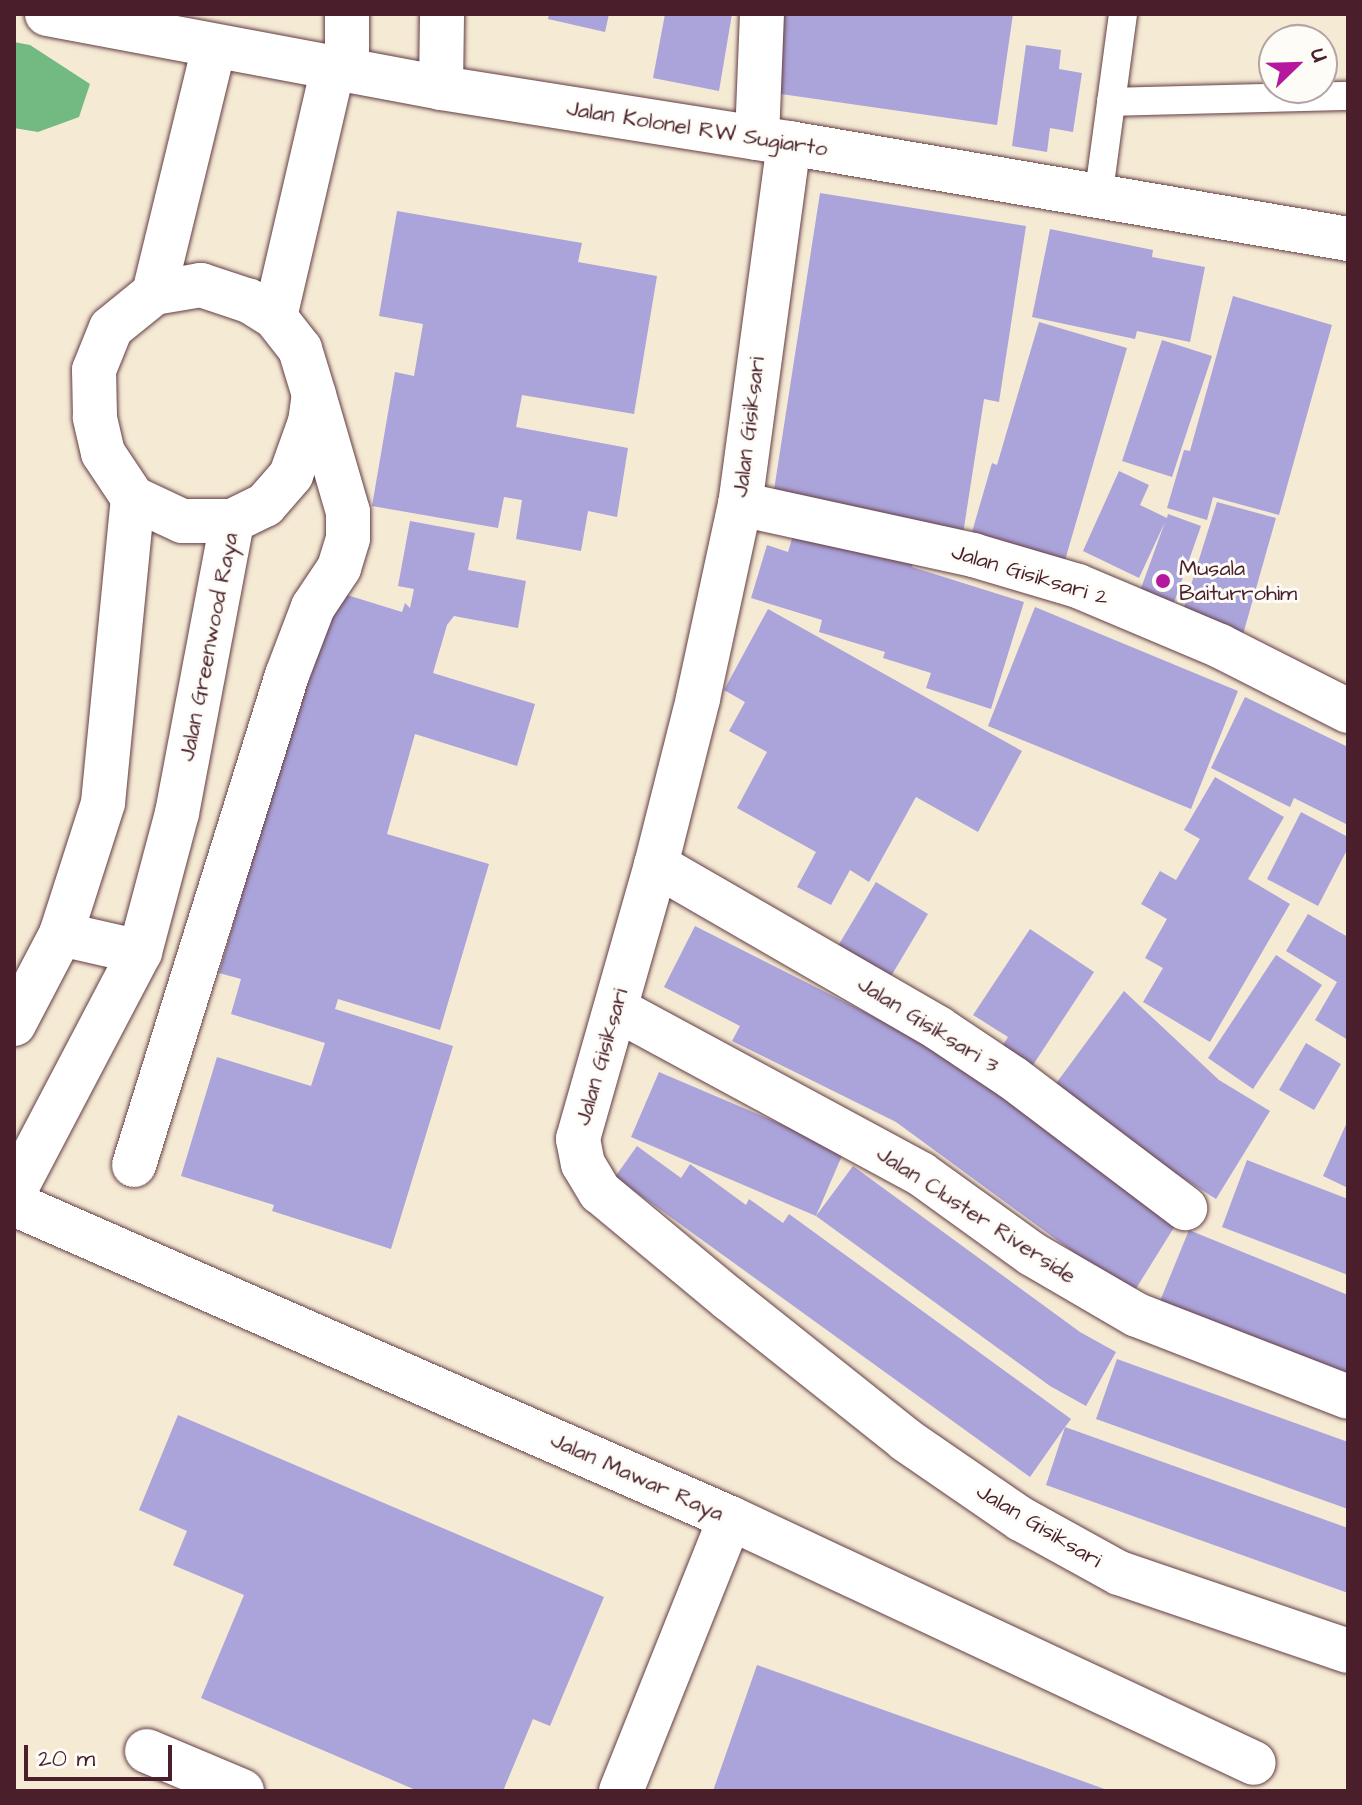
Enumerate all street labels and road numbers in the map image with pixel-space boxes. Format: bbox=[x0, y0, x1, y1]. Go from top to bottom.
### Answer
street label: Jalan Kolonel RW Sugiarto bbox=[565, 95, 829, 163]
street label: Jalan Gisiksari bbox=[727, 355, 771, 499]
street label: Jalan Greenwood Raya bbox=[174, 530, 244, 764]
street label: Jalan Gisiksari 2 bbox=[948, 539, 1112, 611]
street label: Jalan Gisiksari 3 bbox=[853, 971, 1003, 1079]
street label: Jalan Gisiksari bbox=[570, 985, 634, 1129]
street label: Jalan Cluster Riverside bbox=[871, 1141, 1081, 1289]
street label: Jalan Mawar Raya bbox=[546, 1427, 728, 1527]
street label: Jalan Gisiksari bbox=[972, 1478, 1106, 1574]

